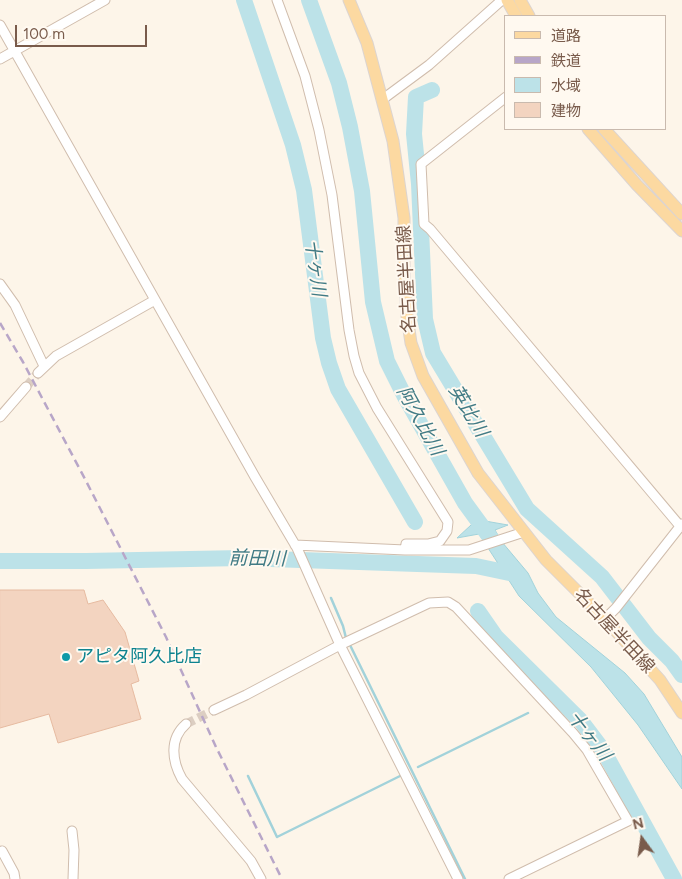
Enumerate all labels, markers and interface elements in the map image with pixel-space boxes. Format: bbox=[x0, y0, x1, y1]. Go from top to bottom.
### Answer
scale bar bbox=[18, 15, 150, 47]
legend bbox=[504, 15, 667, 130]
text: 100 m bbox=[23, 25, 65, 43]
text: 道路 bbox=[551, 27, 581, 45]
text: 鉄道 bbox=[551, 52, 581, 70]
text: 水域 bbox=[551, 77, 581, 95]
text: 建物 bbox=[551, 102, 581, 120]
street label: 名古屋半田線 bbox=[393, 225, 421, 333]
water label: 十ヶ川 bbox=[300, 238, 330, 298]
water label: 英比川 bbox=[444, 381, 492, 441]
water label: 阿久比川 bbox=[392, 382, 448, 460]
water label: 前田川 bbox=[228, 547, 286, 571]
street label: 名古屋半田線 bbox=[569, 584, 659, 678]
place label: アピタ阿久比店 bbox=[76, 646, 202, 668]
marker: アピタ阿久比店 bbox=[60, 651, 72, 663]
water label: 十ヶ川 bbox=[562, 707, 616, 765]
north arrow bbox=[617, 814, 667, 864]
text: N bbox=[631, 814, 646, 834]

